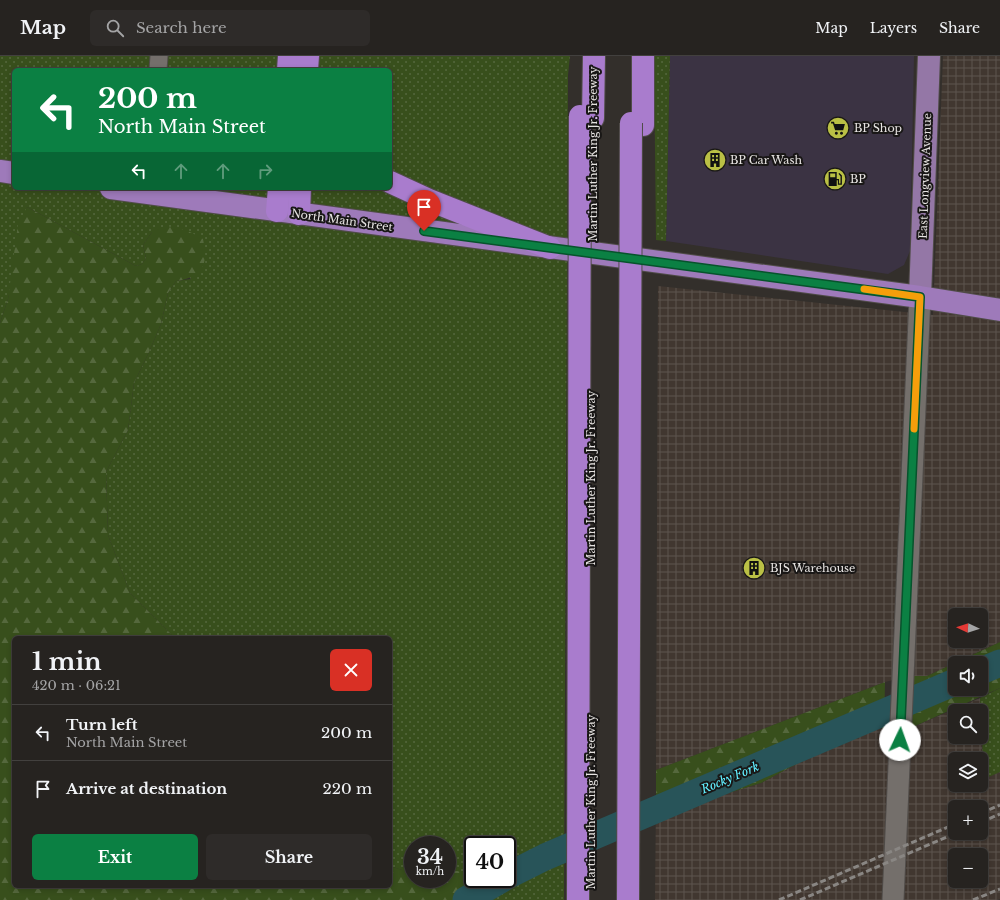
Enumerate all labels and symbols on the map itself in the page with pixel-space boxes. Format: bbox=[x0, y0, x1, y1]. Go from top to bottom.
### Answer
street label: Martin Luther King Jr. Freeway bbox=[586, 66, 600, 242]
street label: East Longview Avenue bbox=[916, 113, 934, 239]
supermarket icon: BP Shop bbox=[825, 115, 851, 141]
place label: BP Shop bbox=[854, 121, 902, 135]
building icon: BP Car Wash bbox=[702, 147, 728, 173]
place label: BP Car Wash bbox=[730, 153, 802, 167]
fuel station icon: BP bbox=[822, 166, 848, 192]
place label: BP bbox=[850, 172, 866, 186]
pin bbox=[407, 190, 441, 231]
street label: North Main Street bbox=[290, 206, 395, 234]
street label: Martin Luther King Jr. Freeway bbox=[584, 390, 598, 566]
building icon: BJS Warehouse bbox=[741, 555, 767, 581]
place label: BJS Warehouse bbox=[770, 561, 855, 575]
north arrow bbox=[948, 608, 988, 648]
street label: Martin Luther King Jr. Freeway bbox=[584, 714, 598, 890]
position arrow bbox=[879, 719, 921, 761]
water label: Rocky Fork bbox=[698, 759, 761, 797]
speed limit sign: 40 bbox=[464, 836, 516, 888]

